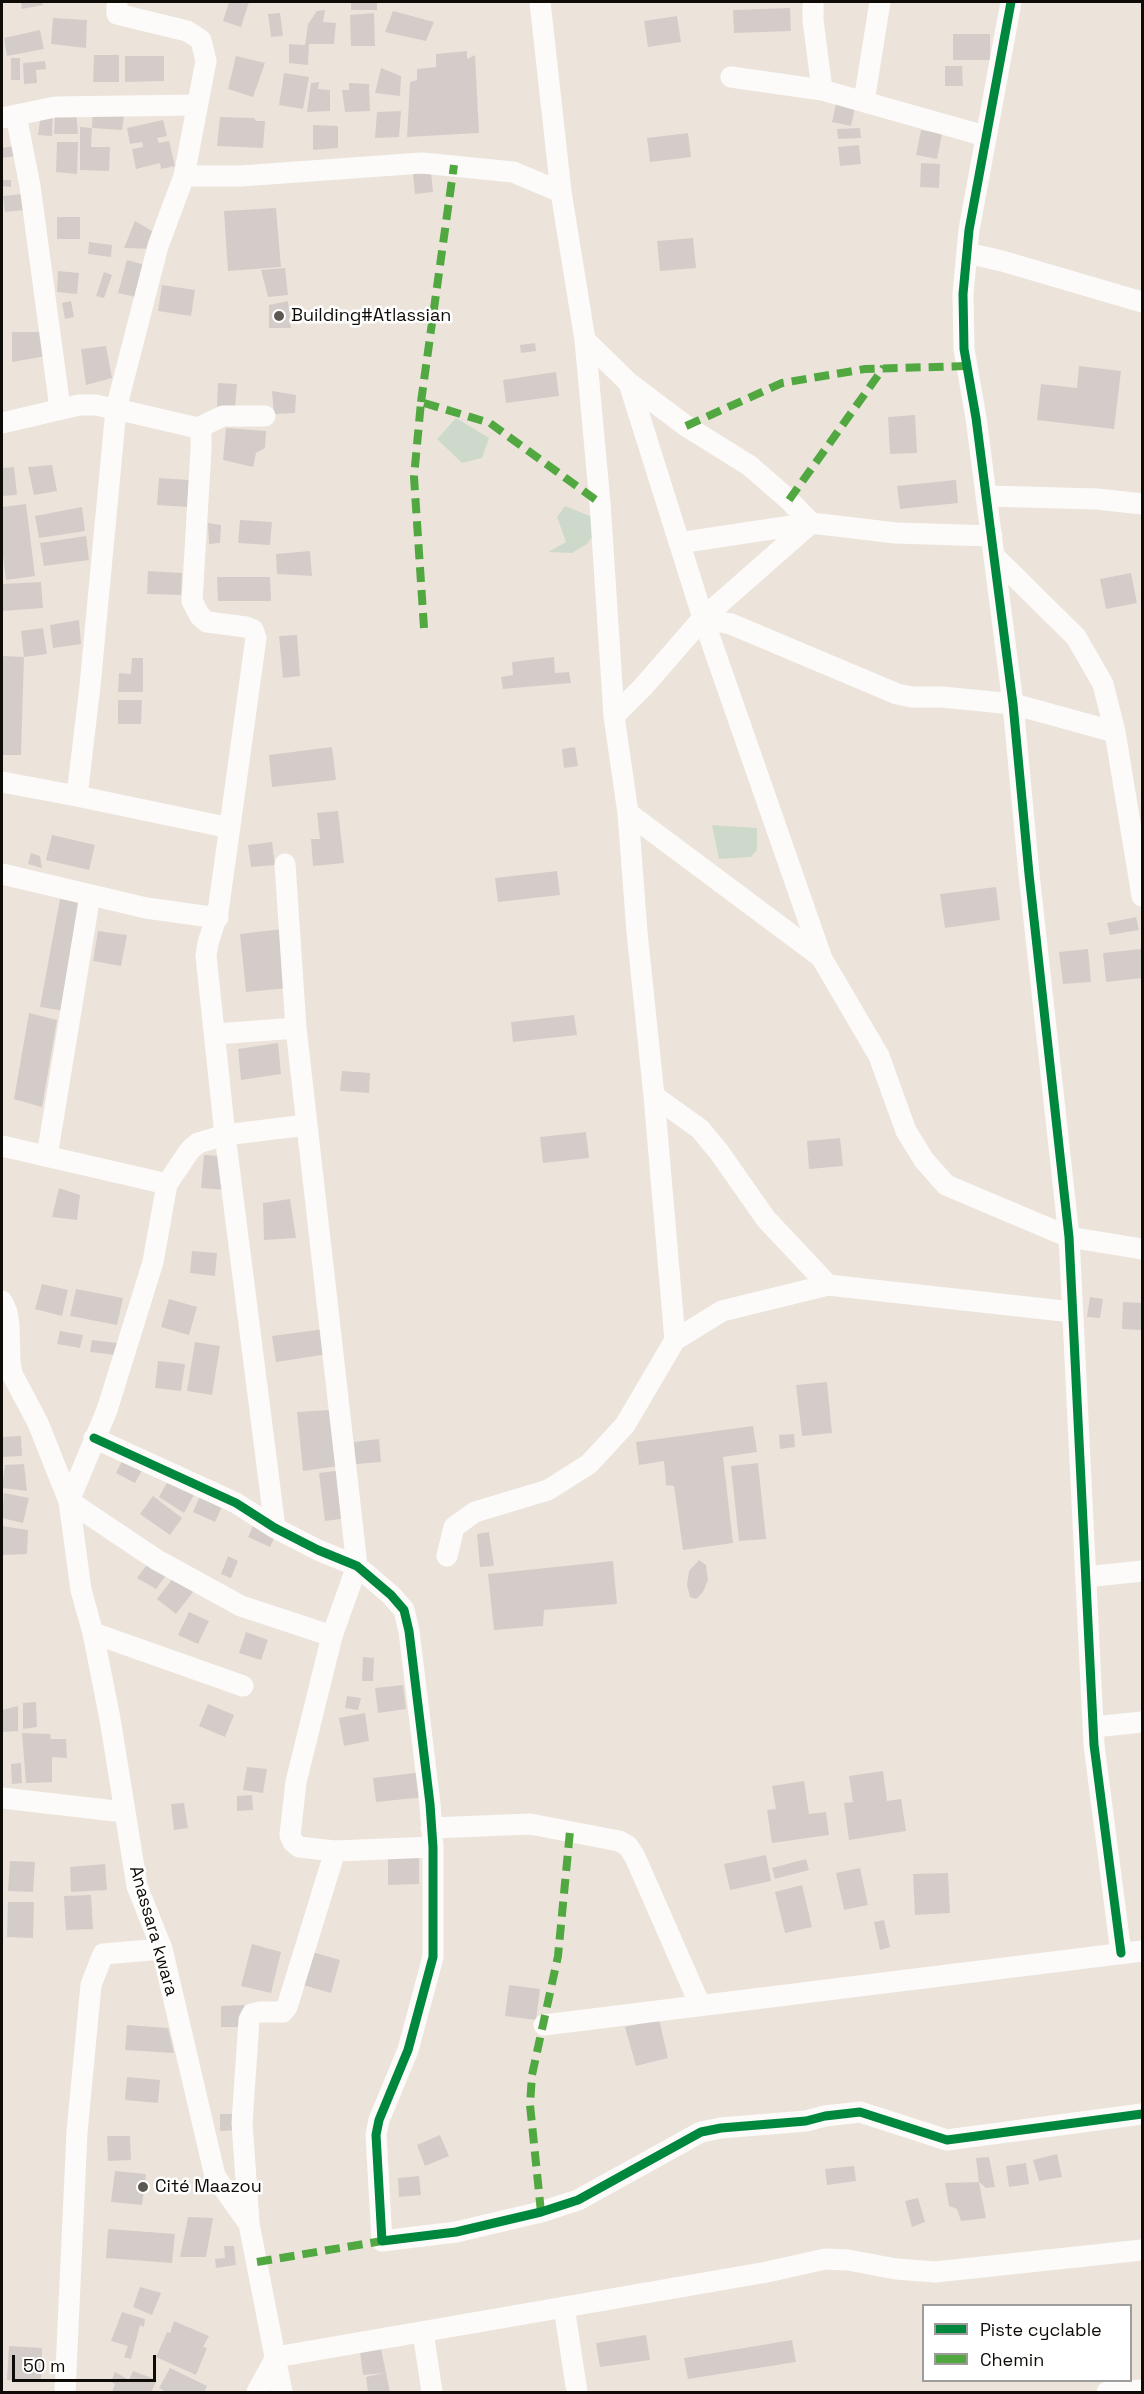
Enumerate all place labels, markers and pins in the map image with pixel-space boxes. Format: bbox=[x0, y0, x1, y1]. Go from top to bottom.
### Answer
place label: Building#Atlassian bbox=[291, 305, 451, 327]
marker: Building#Atlassian bbox=[272, 309, 286, 323]
place label: Cité Maazou bbox=[155, 2176, 262, 2198]
marker: Cité Maazou bbox=[136, 2180, 150, 2194]

